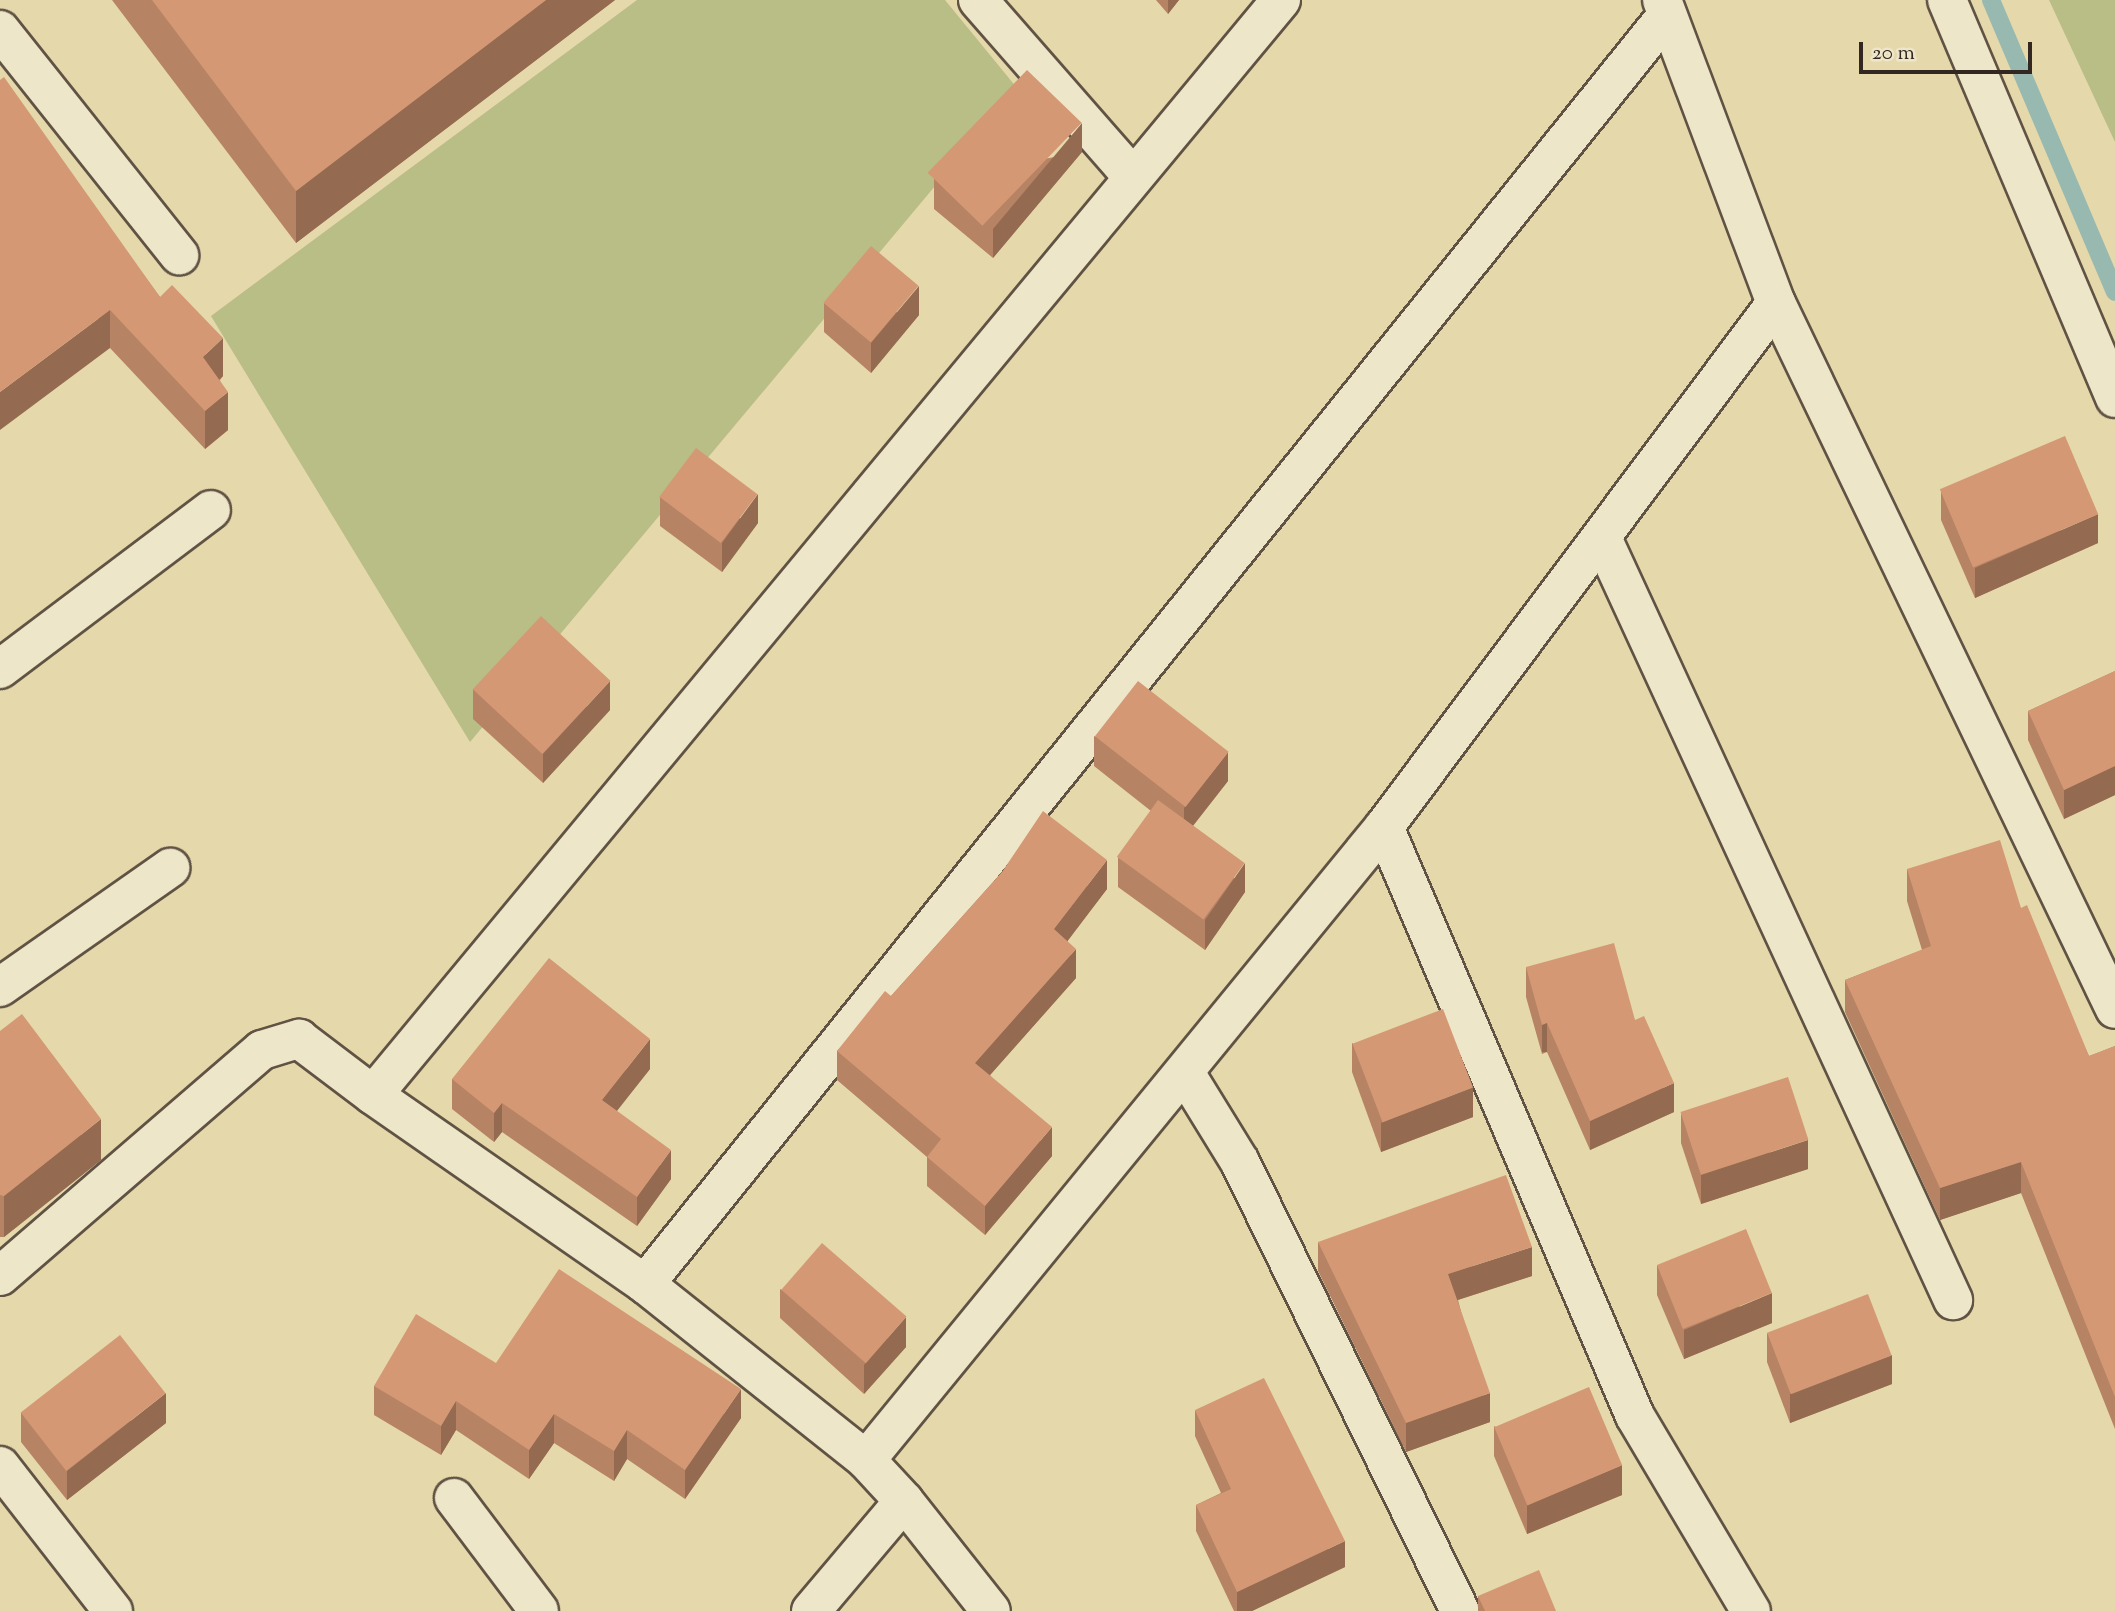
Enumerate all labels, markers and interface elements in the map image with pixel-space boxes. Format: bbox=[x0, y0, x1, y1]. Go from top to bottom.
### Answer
scale bar bbox=[1863, 28, 2036, 72]
text: 20 m bbox=[1872, 39, 1915, 69]

